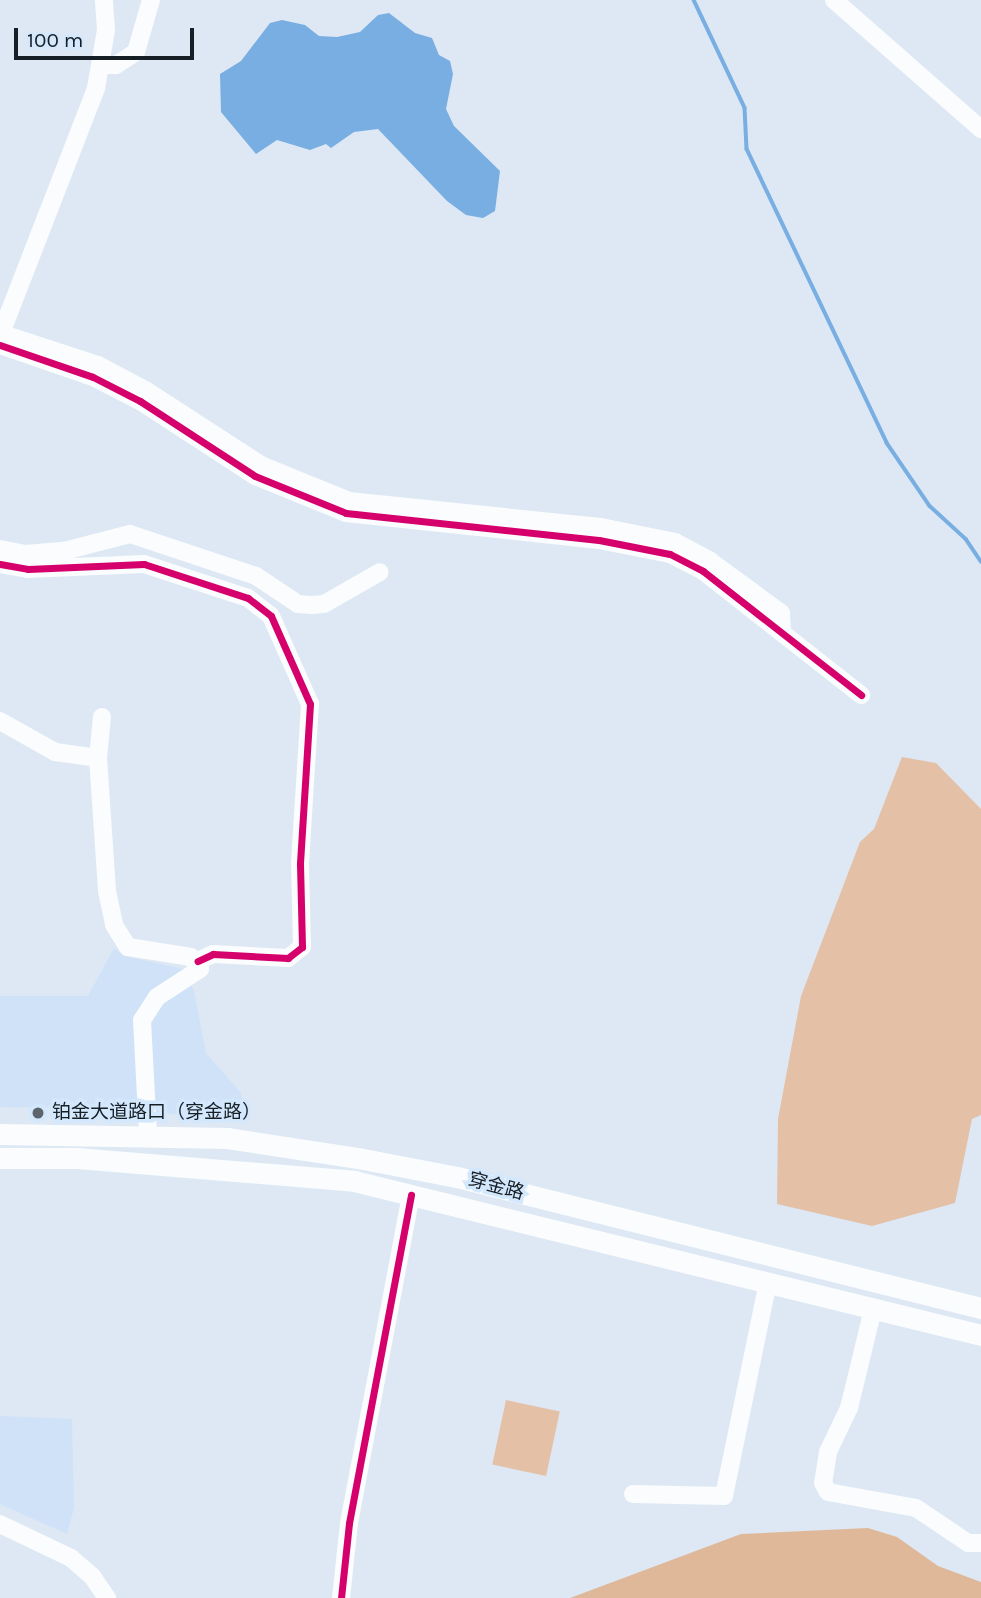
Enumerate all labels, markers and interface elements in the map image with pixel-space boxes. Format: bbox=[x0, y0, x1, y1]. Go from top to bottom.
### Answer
scale bar bbox=[18, 14, 198, 58]
text: 100 m bbox=[27, 28, 84, 52]
place label: 铂金大道路口（穿金路） bbox=[52, 1102, 261, 1124]
marker: 铂金大道路口（穿金路） bbox=[30, 1105, 46, 1121]
street label: 穿金路 bbox=[466, 1169, 526, 1205]

